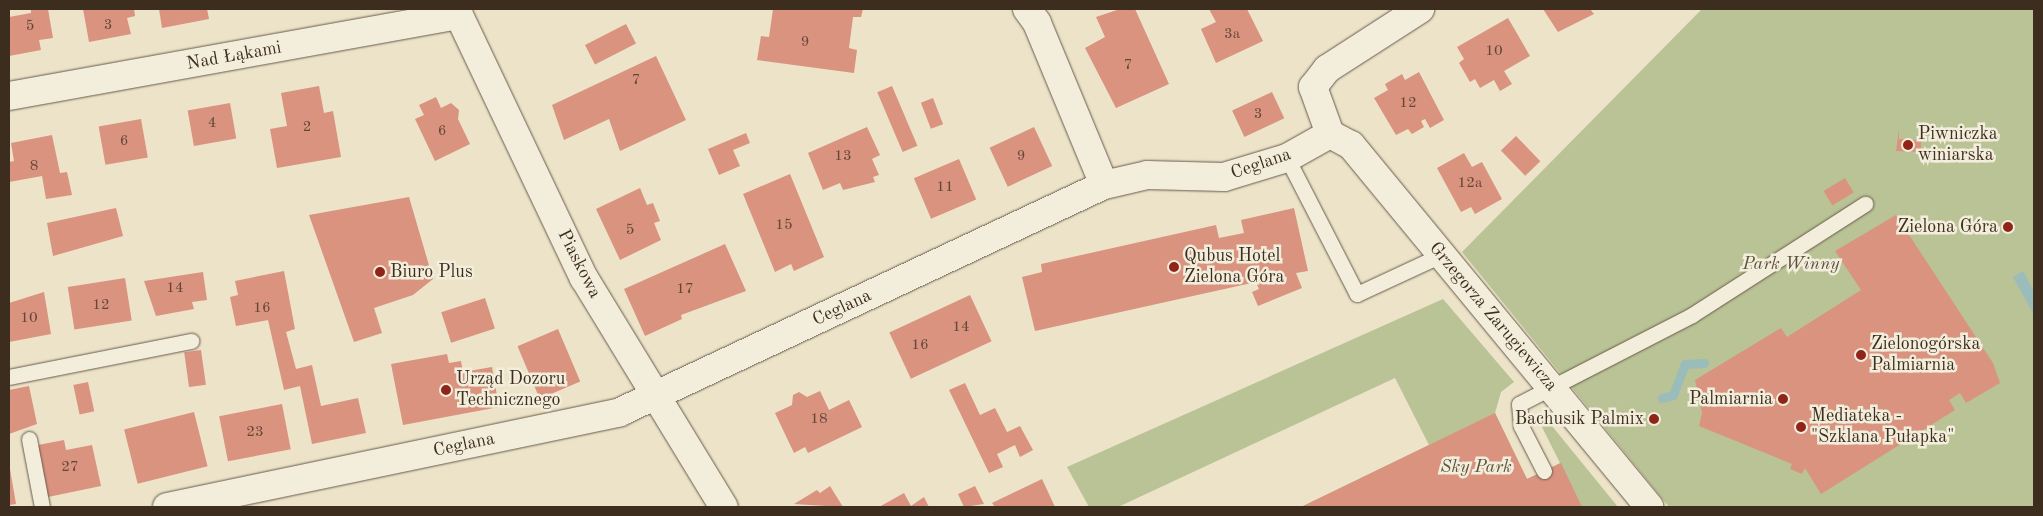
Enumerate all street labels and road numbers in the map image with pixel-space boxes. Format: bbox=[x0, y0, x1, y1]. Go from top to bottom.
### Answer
street label: Nad Łąkami bbox=[185, 37, 283, 75]
street label: Ceglana bbox=[1228, 144, 1294, 184]
street label: Piaskowa bbox=[553, 226, 605, 302]
street label: Grzegorza Zarugiewicza bbox=[1424, 238, 1562, 396]
street label: Ceglana bbox=[809, 285, 875, 331]
street label: Ceglana bbox=[431, 428, 497, 462]

